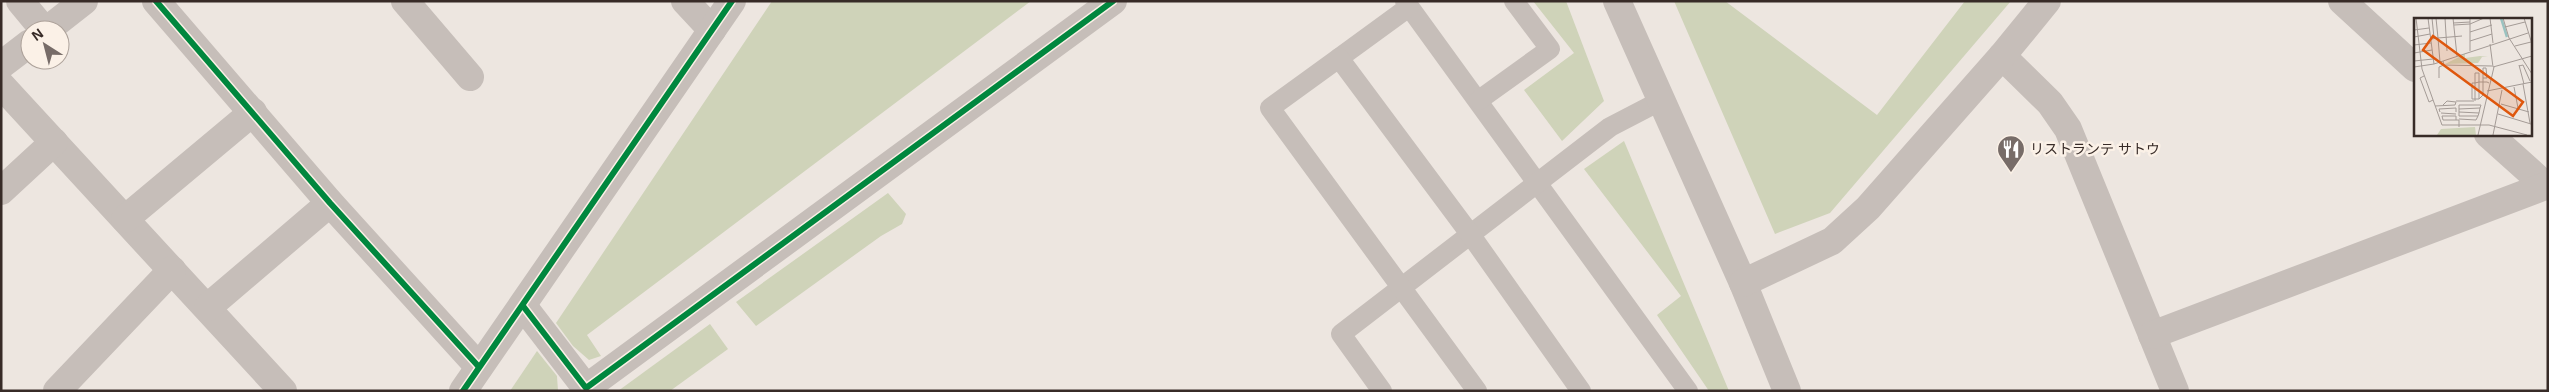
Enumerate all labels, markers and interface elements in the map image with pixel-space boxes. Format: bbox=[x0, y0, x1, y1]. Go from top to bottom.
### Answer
inset map bbox=[2414, 18, 2532, 135]
north arrow bbox=[20, 20, 70, 70]
text: N bbox=[29, 25, 46, 44]
restaurant icon: リストランテ サトウ bbox=[1996, 134, 2026, 173]
place label: リストランテ サトウ bbox=[2030, 141, 2160, 157]

